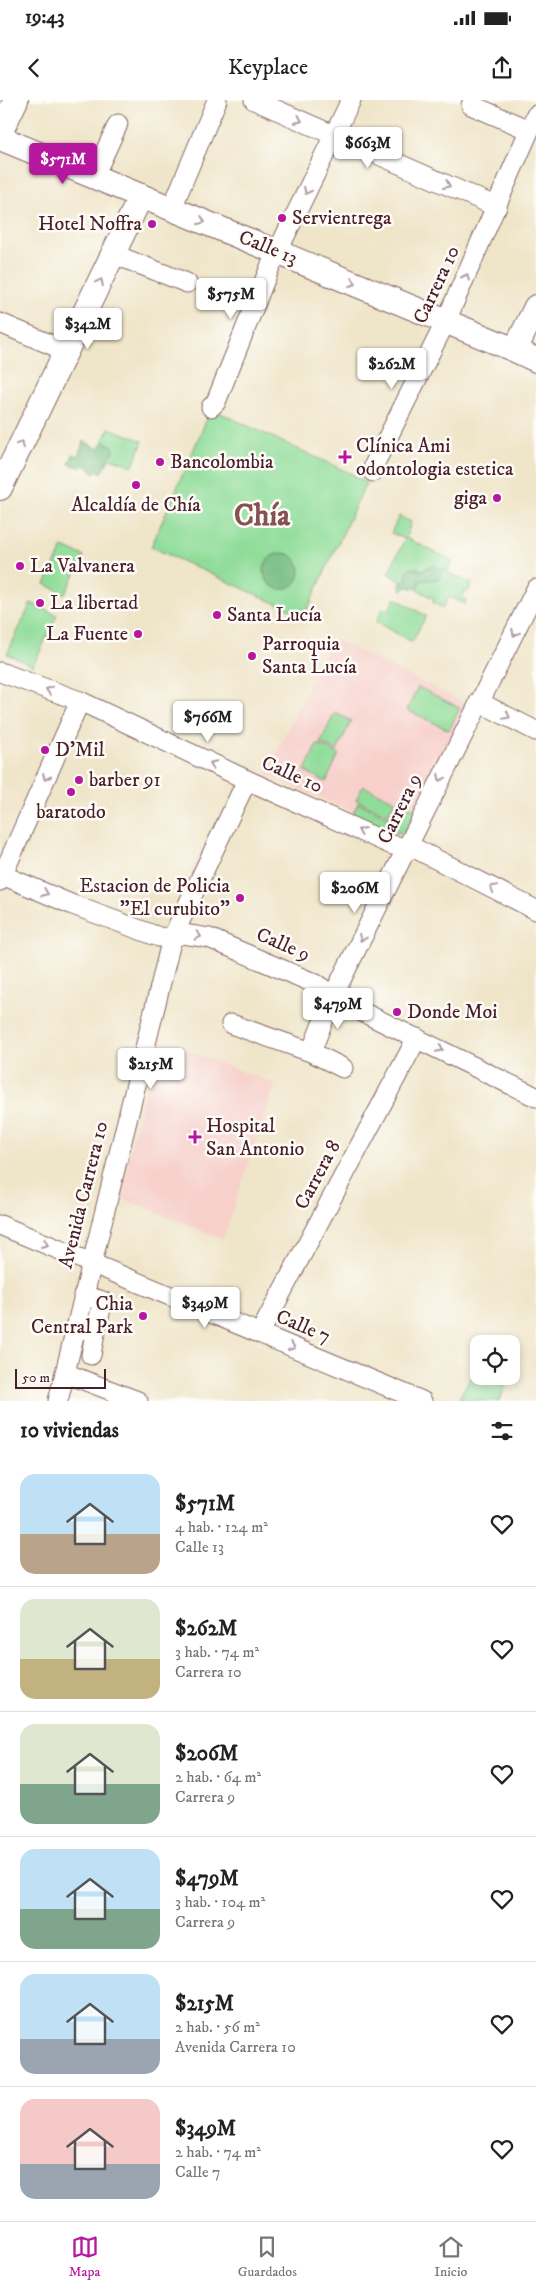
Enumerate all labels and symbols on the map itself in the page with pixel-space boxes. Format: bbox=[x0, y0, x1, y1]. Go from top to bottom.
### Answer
one-way arrow bbox=[294, 114, 302, 124]
pin: $663M bbox=[333, 127, 403, 169]
pin: $571M bbox=[28, 142, 98, 185]
one-way arrow bbox=[442, 178, 451, 189]
one-way arrow bbox=[303, 186, 313, 195]
place label: Servientrega bbox=[292, 206, 392, 231]
place label: Hotel Noffra bbox=[38, 212, 142, 237]
marker: Servientrega bbox=[276, 212, 288, 224]
one-way arrow bbox=[197, 215, 206, 225]
marker: Hotel Noffra bbox=[146, 218, 158, 230]
street label: Calle 13 bbox=[235, 225, 301, 271]
street label: Carrera 10 bbox=[408, 242, 466, 328]
one-way arrow bbox=[459, 273, 470, 282]
one-way arrow bbox=[348, 276, 357, 287]
one-way arrow bbox=[93, 278, 104, 287]
pin: $575M bbox=[196, 278, 266, 320]
pin: $342M bbox=[53, 308, 123, 350]
pin: $262M bbox=[357, 348, 427, 390]
place label: Clínica Ami odontologia estetica bbox=[356, 434, 514, 482]
one-way arrow bbox=[15, 440, 25, 449]
place label: Bancolombia bbox=[170, 450, 274, 475]
marker: Clínica Ami odontologia estetica bbox=[338, 450, 352, 464]
marker: Bancolombia bbox=[154, 456, 166, 468]
marker: Alcaldía de Chía bbox=[130, 479, 142, 491]
place label: giga bbox=[454, 486, 488, 511]
marker: giga bbox=[491, 492, 503, 504]
place label: Alcaldía de Chía bbox=[71, 493, 201, 518]
district label: Chía bbox=[234, 498, 291, 535]
place label: La Valvanera bbox=[30, 554, 135, 579]
marker: La Valvanera bbox=[14, 560, 26, 572]
place label: La libertad bbox=[50, 591, 138, 616]
marker: La libertad bbox=[34, 597, 46, 609]
place label: Santa Lucía bbox=[227, 603, 322, 628]
marker: Santa Lucía bbox=[211, 609, 223, 621]
place label: La Fuente bbox=[46, 622, 128, 647]
marker: La Fuente bbox=[132, 628, 144, 640]
one-way arrow bbox=[511, 628, 521, 637]
place label: Parroquia Santa Lucía bbox=[262, 632, 357, 680]
marker: Parroquia Santa Lucía bbox=[246, 650, 258, 662]
one-way arrow bbox=[45, 686, 54, 696]
pin: $766M bbox=[173, 700, 243, 743]
one-way arrow bbox=[502, 710, 511, 720]
place label: D'Mil bbox=[55, 738, 104, 763]
marker: D'Mil bbox=[39, 744, 51, 756]
street label: Calle 10 bbox=[258, 750, 326, 800]
one-way arrow bbox=[209, 760, 218, 770]
place label: barber 91 bbox=[89, 768, 161, 793]
street label: Carrera 9 bbox=[372, 770, 428, 848]
one-way arrow bbox=[41, 772, 52, 781]
one-way arrow bbox=[437, 773, 447, 782]
marker: barber 91 bbox=[73, 774, 85, 786]
marker: baratodo bbox=[65, 786, 77, 798]
place label: baratodo bbox=[36, 800, 106, 825]
one-way arrow bbox=[357, 827, 366, 838]
pin: $206M bbox=[320, 872, 390, 914]
place label: Estacion de Policia "El curubito" bbox=[79, 874, 231, 922]
one-way arrow bbox=[489, 884, 498, 894]
one-way arrow bbox=[40, 887, 49, 898]
marker: Estacion de Policia "El curubito" bbox=[234, 892, 246, 904]
street label: Calle 9 bbox=[252, 922, 314, 968]
one-way arrow bbox=[194, 930, 203, 941]
one-way arrow bbox=[358, 933, 368, 942]
pin: $479M bbox=[303, 988, 373, 1030]
place label: Donde Moi bbox=[407, 1000, 497, 1025]
marker: Donde Moi bbox=[391, 1006, 403, 1018]
one-way arrow bbox=[435, 1043, 444, 1053]
pin: $215M bbox=[116, 1048, 186, 1090]
place label: Hospital San Antonio bbox=[206, 1114, 304, 1162]
street label: Avenida Carrera 10 bbox=[54, 1119, 114, 1271]
marker: Hospital San Antonio bbox=[188, 1130, 202, 1144]
street label: Carrera 8 bbox=[289, 1136, 347, 1214]
one-way arrow bbox=[40, 1238, 49, 1248]
pin: $349M bbox=[170, 1286, 240, 1329]
place label: Chia Central Park bbox=[31, 1292, 133, 1340]
street label: Calle 7 bbox=[272, 1304, 334, 1350]
marker: Chia Central Park bbox=[137, 1310, 149, 1322]
one-way arrow bbox=[287, 1340, 296, 1351]
scale bar bbox=[15, 1366, 106, 1389]

